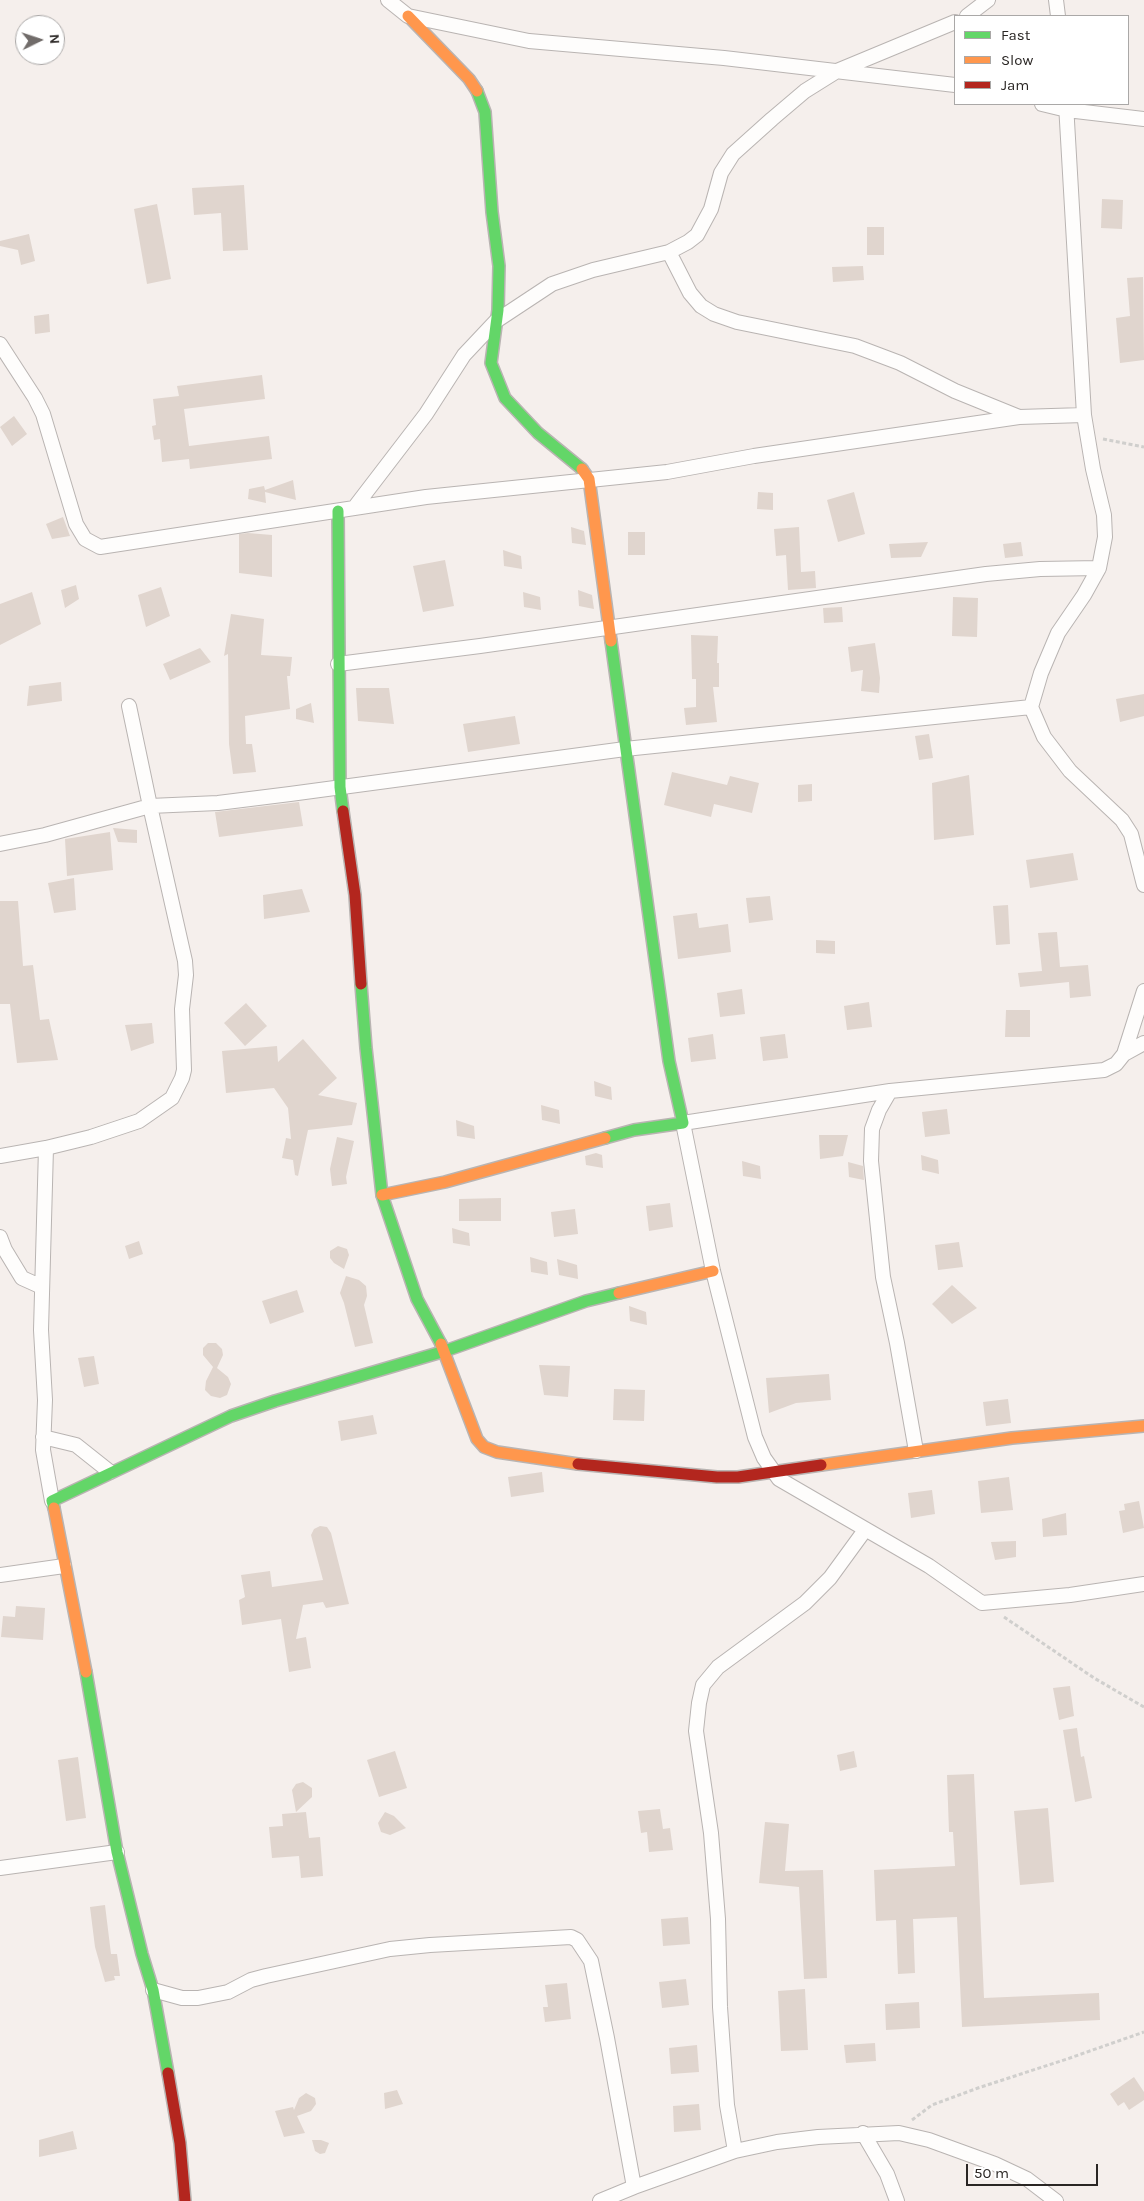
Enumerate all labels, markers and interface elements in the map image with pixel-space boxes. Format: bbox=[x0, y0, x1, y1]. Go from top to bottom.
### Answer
north arrow bbox=[15, 15, 65, 65]
legend bbox=[954, 15, 1129, 105]
text: Fast bbox=[1001, 26, 1030, 44]
text: N bbox=[46, 33, 63, 45]
text: Slow bbox=[1001, 51, 1033, 69]
text: Jam bbox=[1001, 76, 1029, 94]
scale bar bbox=[969, 2154, 1102, 2186]
text: 50 m bbox=[974, 2164, 1009, 2182]

